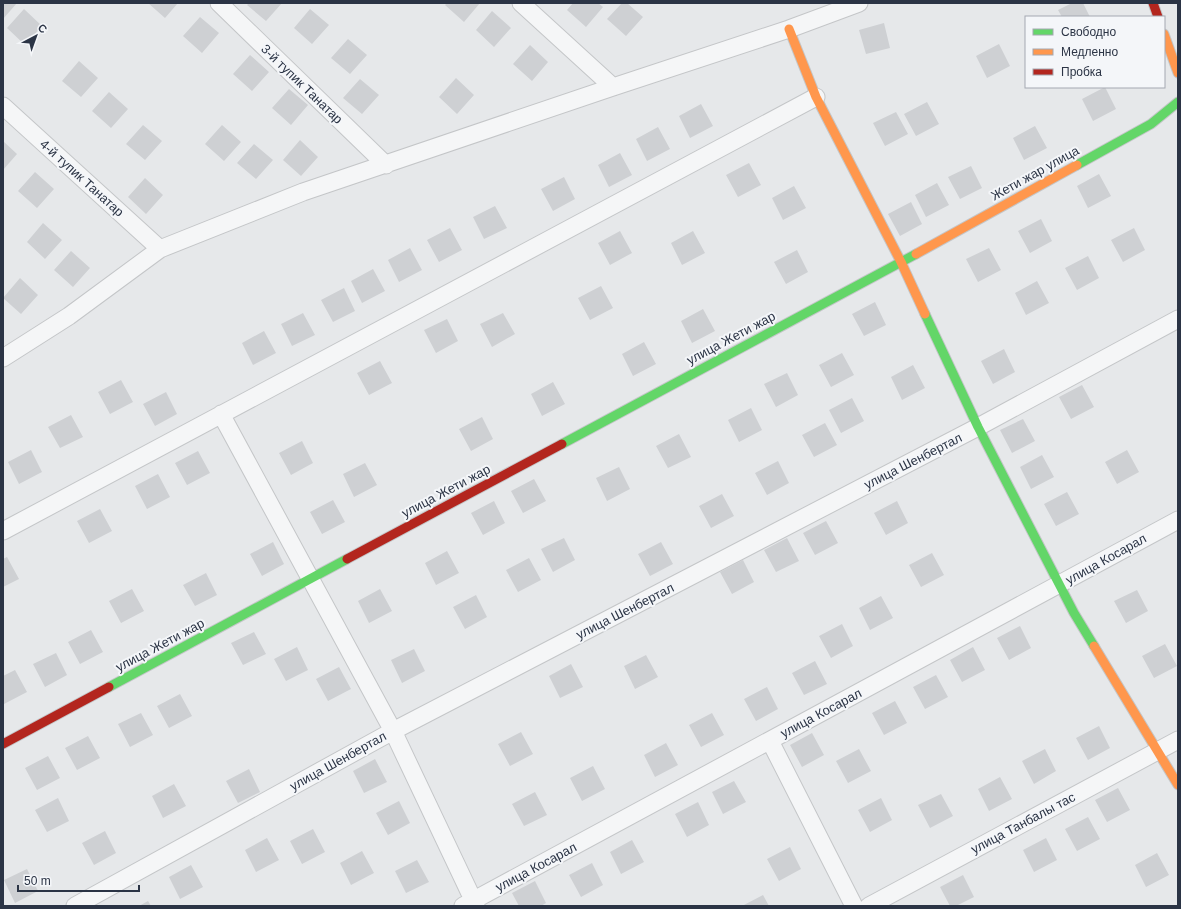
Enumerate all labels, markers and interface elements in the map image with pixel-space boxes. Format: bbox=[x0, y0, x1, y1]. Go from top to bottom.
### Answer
north arrow bbox=[16, 16, 56, 56]
legend bbox=[1025, 16, 1165, 88]
text: С bbox=[36, 21, 50, 36]
text: Свободно bbox=[1061, 25, 1116, 39]
street label: 3-й тупик Танатар bbox=[258, 41, 346, 127]
text: Медленно bbox=[1061, 45, 1118, 59]
text: Пробка bbox=[1061, 65, 1102, 79]
street label: 4-й тупик Танатар bbox=[37, 136, 127, 220]
street label: Жети жар улица bbox=[989, 142, 1082, 203]
street label: улица Жети жар bbox=[684, 308, 778, 368]
street label: улица Шенбертал bbox=[862, 430, 964, 492]
street label: улица Жети жар bbox=[399, 461, 493, 521]
street label: улица Косарал bbox=[1063, 531, 1149, 587]
street label: улица Шенбертал bbox=[574, 580, 676, 642]
street label: улица Жети жар bbox=[113, 615, 207, 675]
street label: улица Косарал bbox=[778, 685, 864, 741]
street label: улица Шенбертал bbox=[287, 728, 389, 794]
street label: улица Танбалы тас bbox=[968, 789, 1078, 857]
street label: улица Косарал bbox=[493, 839, 579, 895]
scale bar bbox=[18, 867, 139, 893]
text: 50 m bbox=[24, 874, 51, 888]

